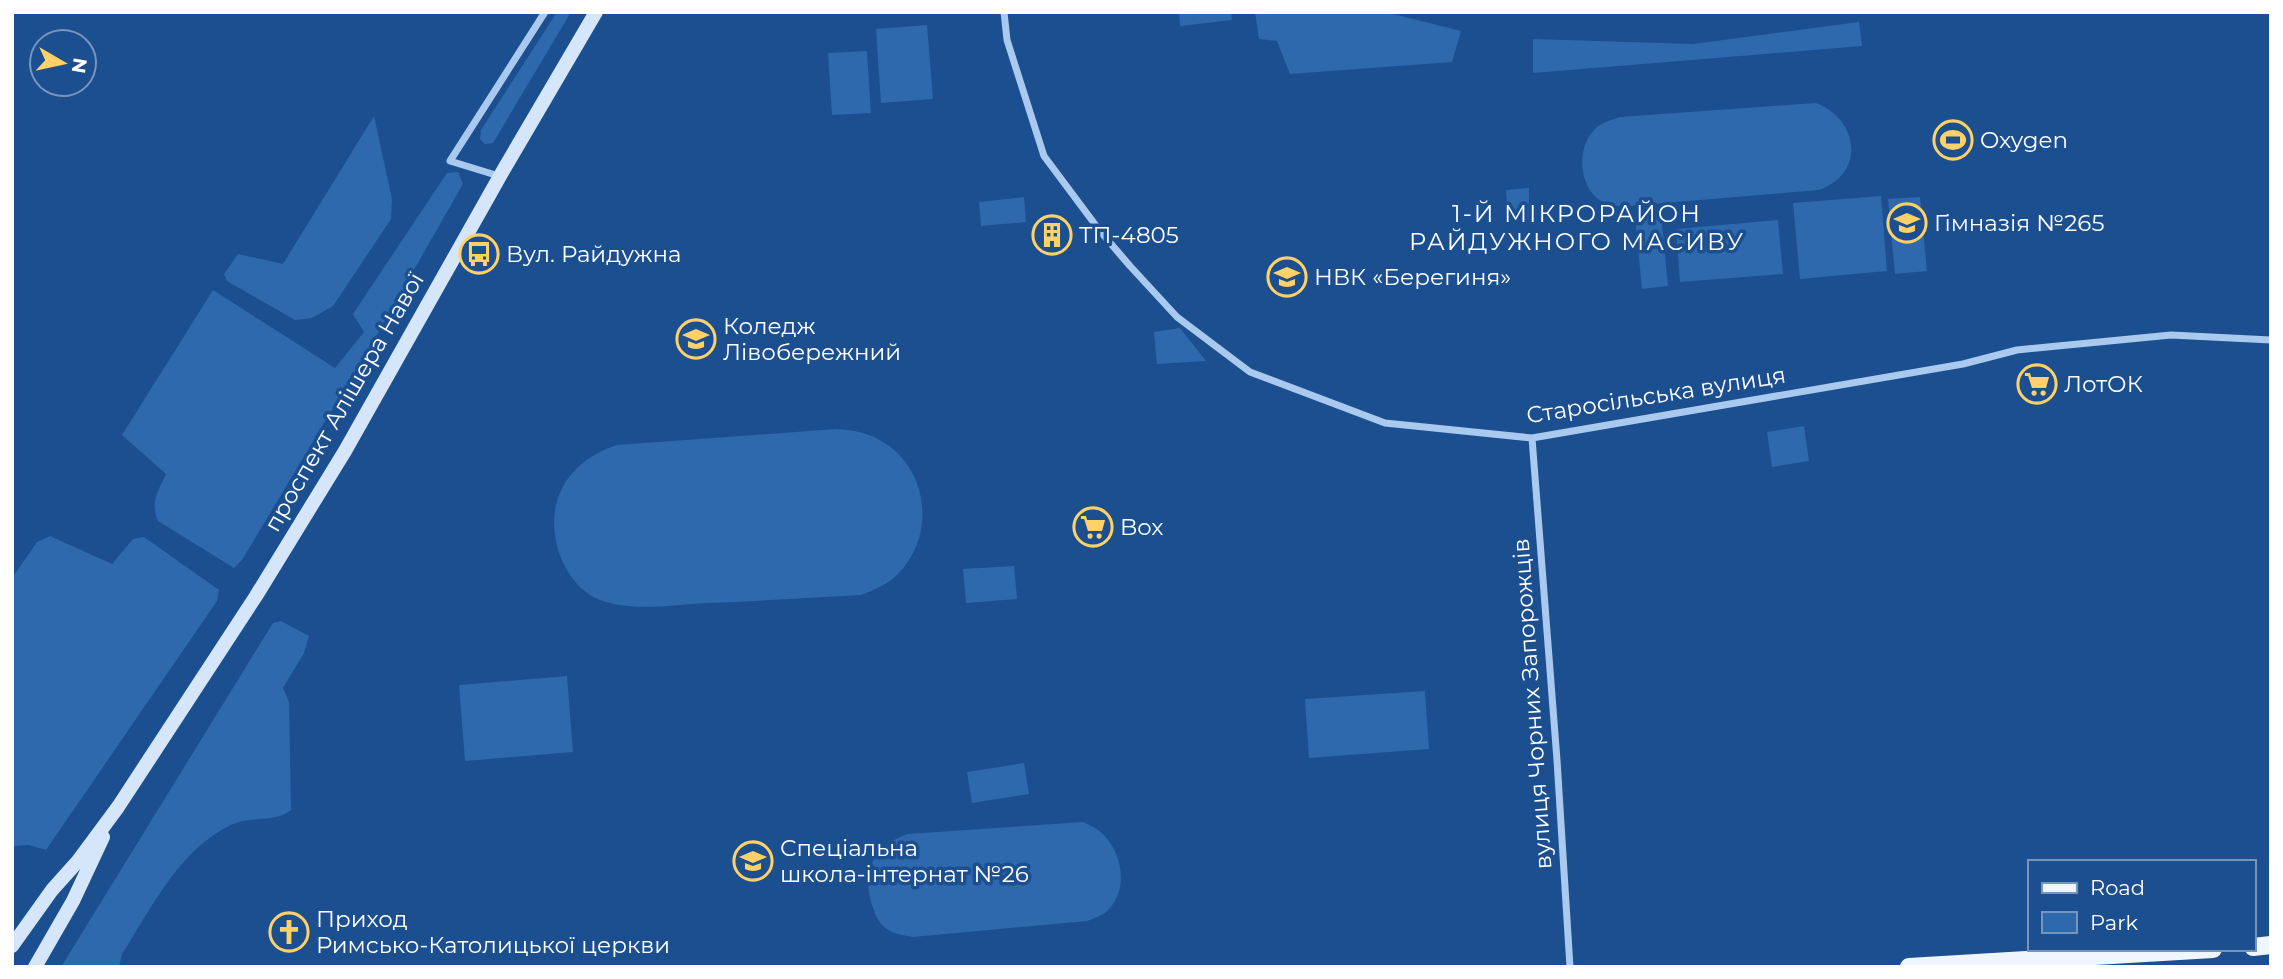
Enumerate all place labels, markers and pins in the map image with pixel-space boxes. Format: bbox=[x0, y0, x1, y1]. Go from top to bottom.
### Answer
sports icon: Oxygen bbox=[1932, 119, 1974, 161]
place label: Oxygen bbox=[1980, 126, 2068, 154]
school or university icon: Гімназія №265 bbox=[1886, 202, 1928, 244]
place label: Гімназія №265 bbox=[1934, 209, 2104, 237]
building icon: ТП-4805 bbox=[1031, 214, 1073, 256]
place label: ТП-4805 bbox=[1079, 221, 1179, 249]
bus stop icon: Вул. Райдужна bbox=[458, 233, 500, 275]
place label: Вул. Райдужна bbox=[506, 240, 681, 268]
school or university icon: НВК «Берегиня» bbox=[1266, 256, 1308, 298]
place label: НВК «Берегиня» bbox=[1314, 263, 1511, 291]
place label: Коледж Лівобережний bbox=[723, 312, 901, 366]
school or university icon: Коледж Лівобережний bbox=[675, 318, 717, 360]
supermarket icon: ЛотОК bbox=[2016, 363, 2058, 405]
place label: ЛотОК bbox=[2064, 370, 2143, 398]
supermarket icon: Box bbox=[1072, 506, 1114, 548]
place label: Box bbox=[1120, 513, 1164, 541]
place label: Спеціальна школа-інтернат №26 bbox=[780, 834, 1029, 888]
school or university icon: Спеціальна школа-інтернат №26 bbox=[732, 840, 774, 882]
place label: Приход Римсько-Католицької церкви bbox=[316, 905, 670, 959]
church icon: Приход Римсько-Католицької церкви bbox=[268, 911, 310, 953]

